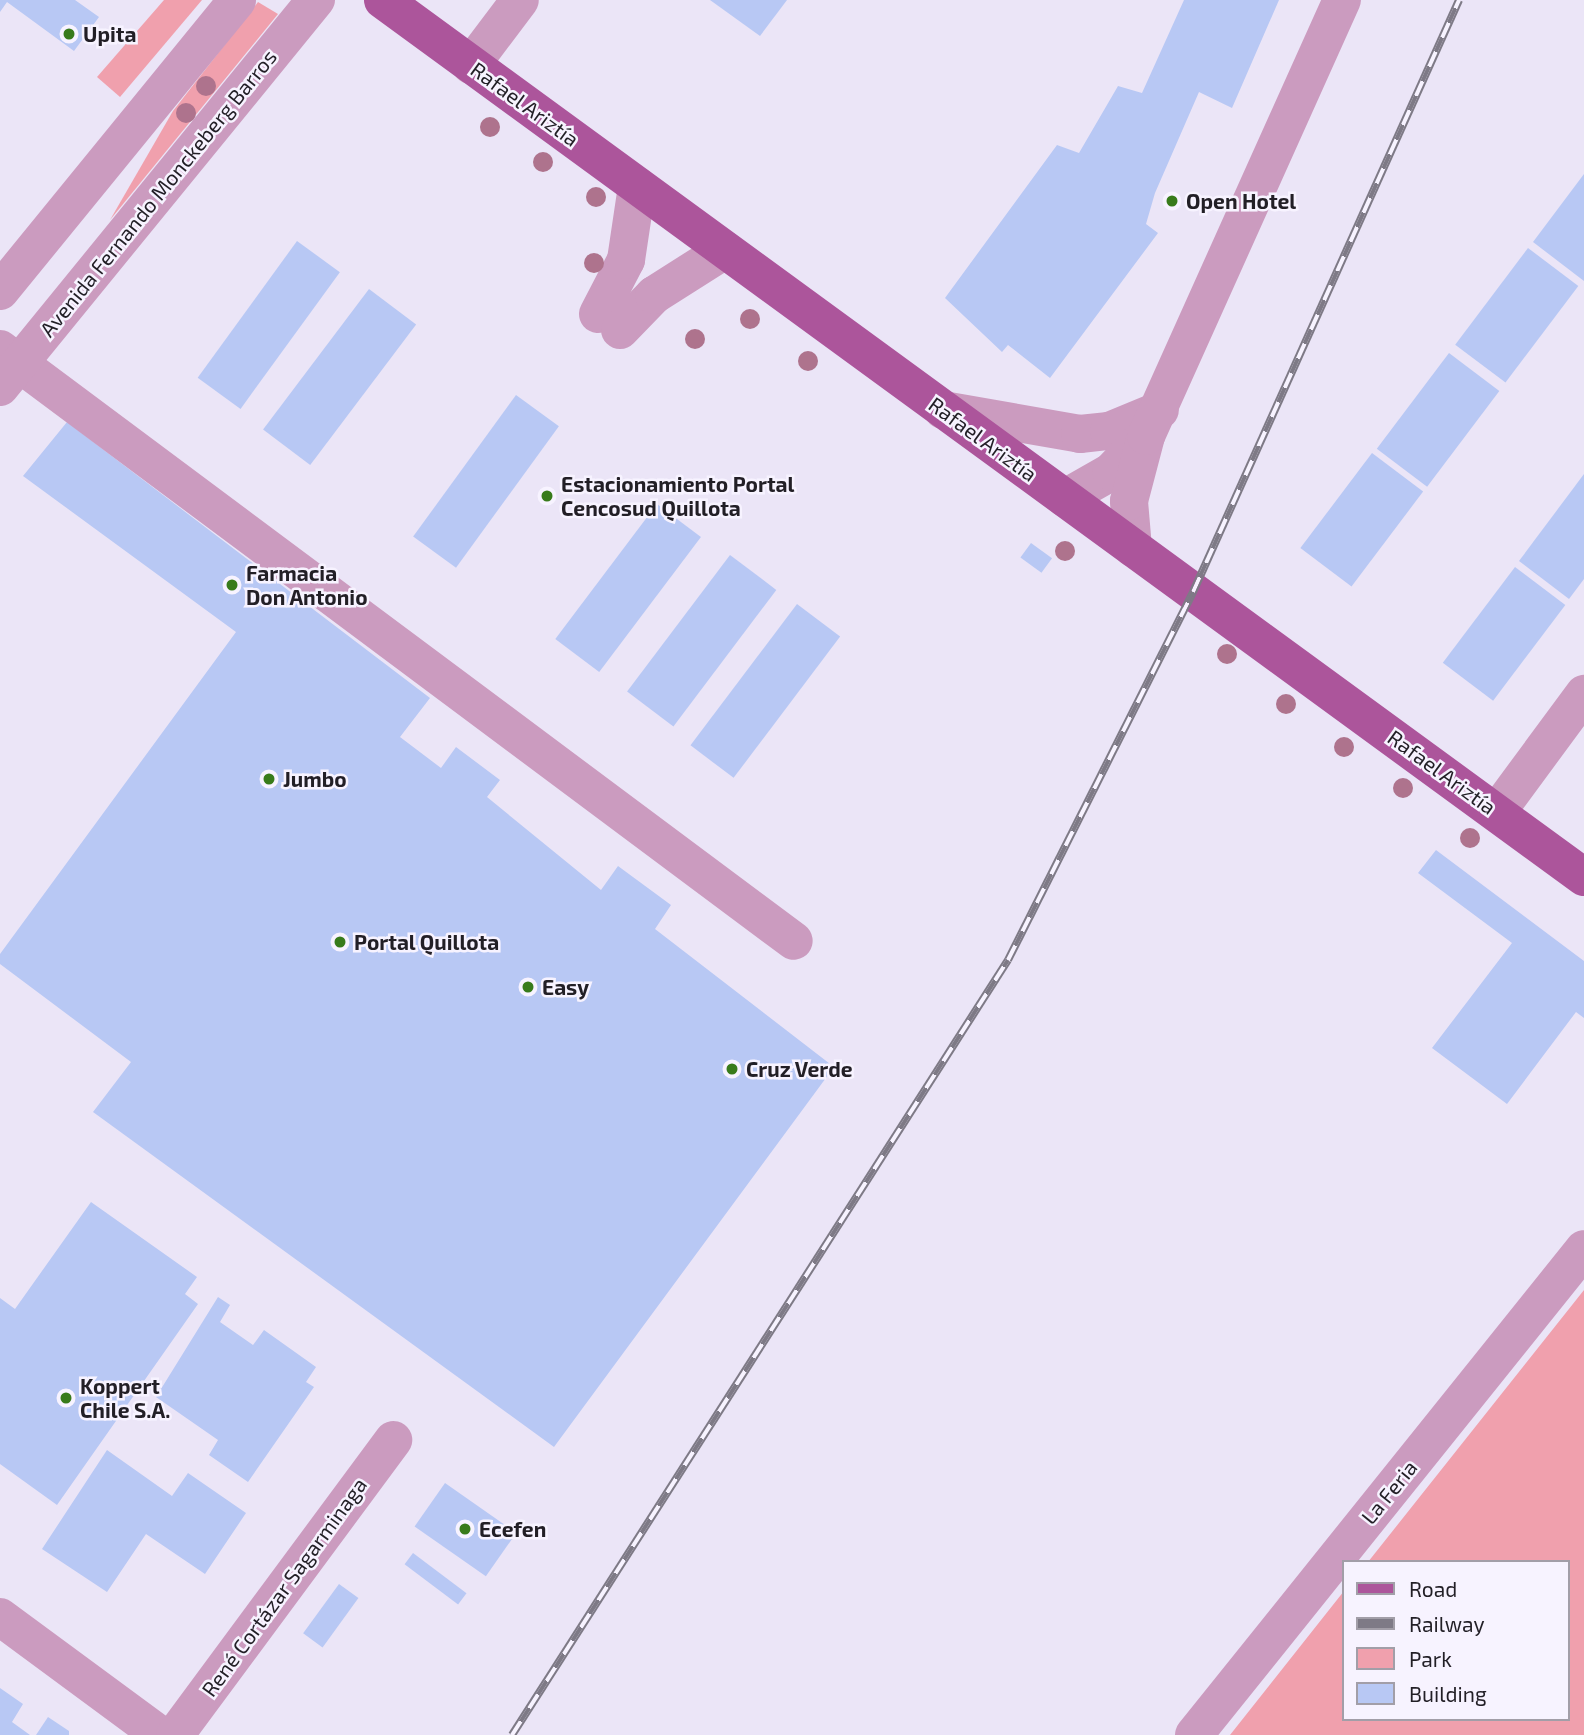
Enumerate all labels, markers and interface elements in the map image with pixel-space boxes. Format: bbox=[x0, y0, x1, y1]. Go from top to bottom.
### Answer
place label: Upita bbox=[83, 21, 136, 47]
marker: Upita bbox=[61, 26, 77, 42]
street label: Avenida Fernando Monckeberg Barros bbox=[34, 44, 282, 342]
street label: Rafael Ariztía bbox=[466, 56, 584, 152]
place label: Open Hotel bbox=[1186, 188, 1296, 214]
marker: Open Hotel bbox=[1164, 193, 1180, 209]
street label: Rafael Ariztía bbox=[924, 391, 1042, 487]
place label: Estacionamiento Portal Cencosud Quillota bbox=[561, 471, 794, 521]
marker: Estacionamiento Portal Cencosud Quillota bbox=[539, 488, 555, 504]
place label: Farmacia Don Antonio bbox=[246, 560, 368, 610]
marker: Farmacia Don Antonio bbox=[224, 577, 240, 593]
street label: Rafael Ariztía bbox=[1383, 724, 1501, 820]
place label: Jumbo bbox=[283, 766, 347, 792]
marker: Jumbo bbox=[261, 771, 277, 787]
place label: Portal Quillota bbox=[354, 929, 500, 955]
marker: Portal Quillota bbox=[332, 934, 348, 950]
place label: Easy bbox=[542, 974, 589, 1000]
marker: Easy bbox=[520, 979, 536, 995]
place label: Cruz Verde bbox=[746, 1056, 853, 1082]
marker: Cruz Verde bbox=[724, 1061, 740, 1077]
place label: Koppert Chile S.A. bbox=[80, 1373, 170, 1423]
marker: Koppert Chile S.A. bbox=[58, 1390, 74, 1406]
street label: La Feria bbox=[1356, 1455, 1422, 1529]
street label: René Cortázar Sagarminaga bbox=[196, 1472, 372, 1702]
place label: Ecefen bbox=[479, 1516, 546, 1542]
marker: Ecefen bbox=[457, 1521, 473, 1537]
legend bbox=[1342, 1560, 1570, 1721]
text: Road bbox=[1409, 1576, 1457, 1601]
text: Railway bbox=[1409, 1611, 1485, 1636]
text: Park bbox=[1409, 1646, 1452, 1671]
text: Building bbox=[1409, 1681, 1487, 1706]

